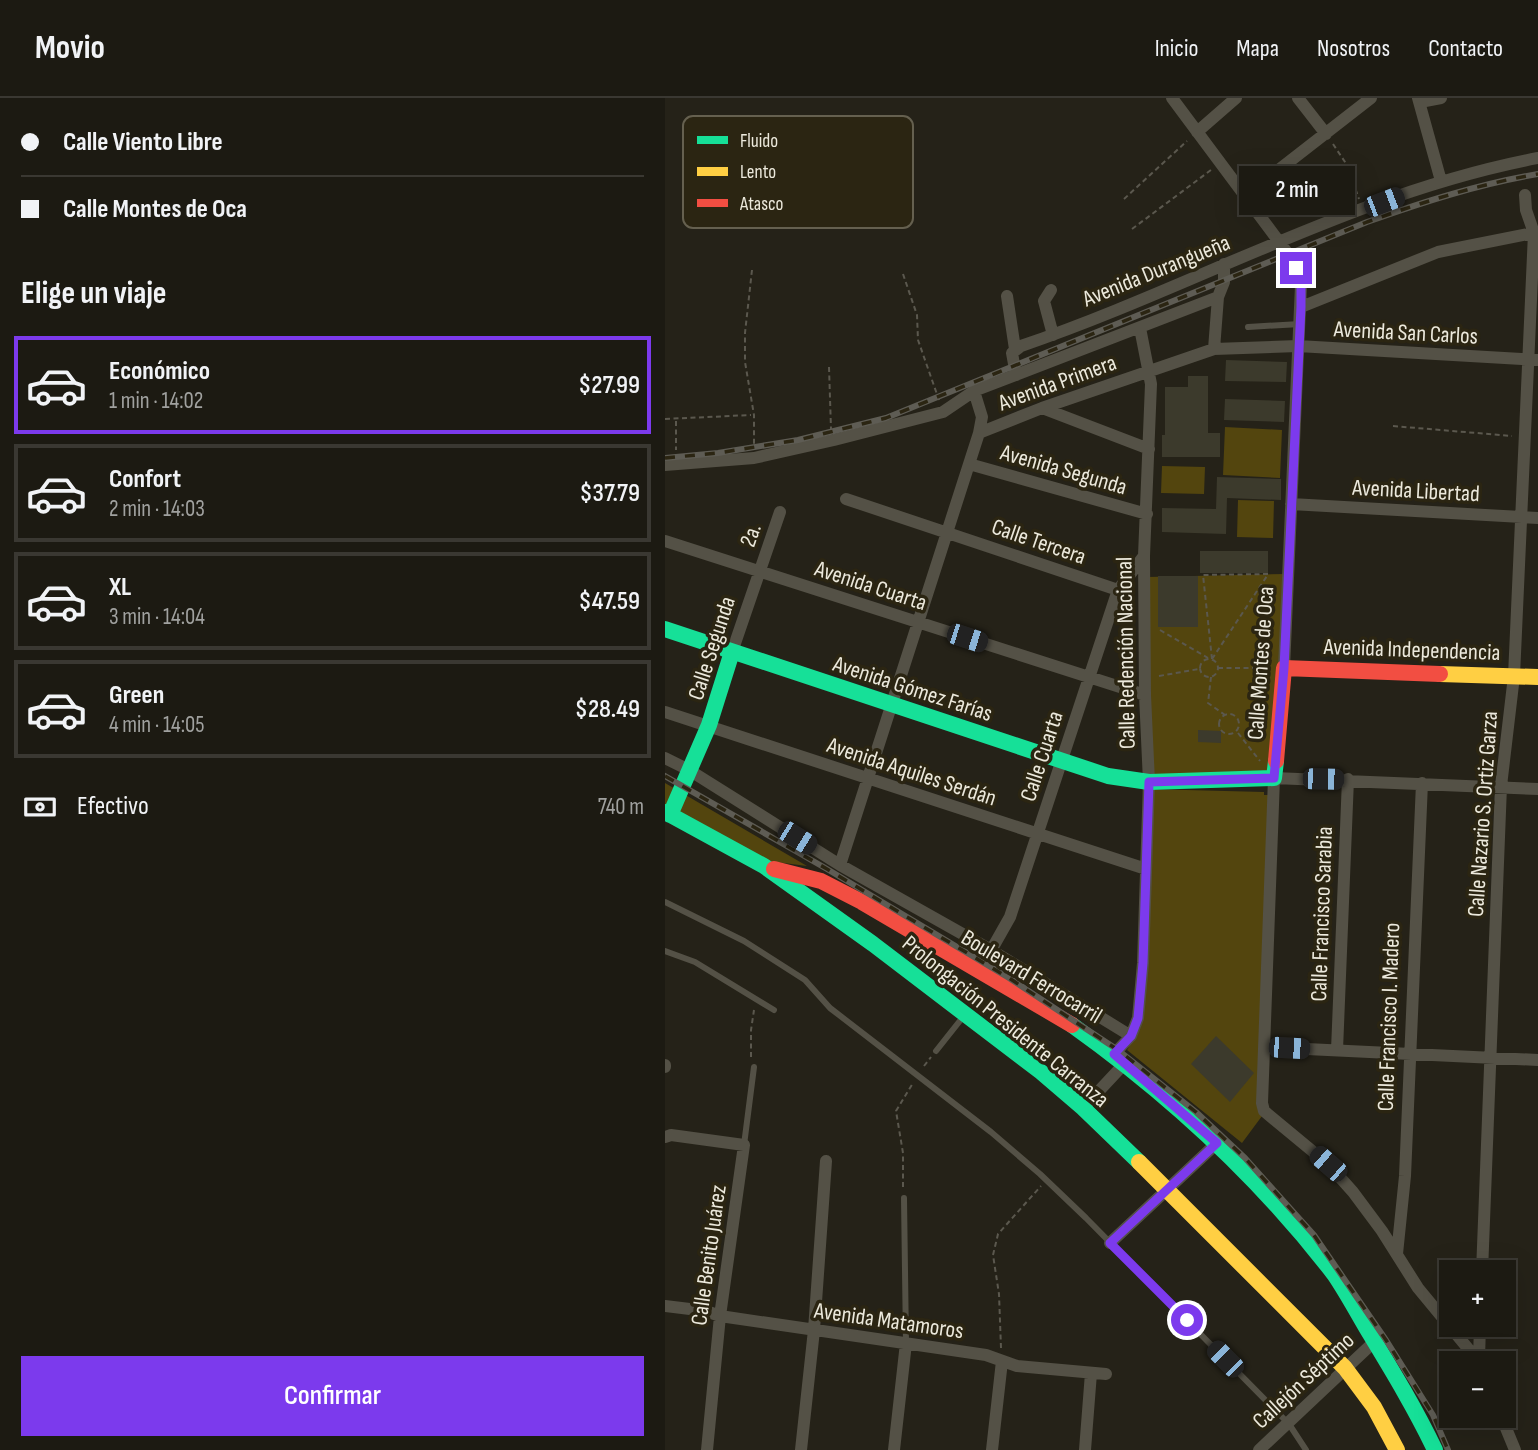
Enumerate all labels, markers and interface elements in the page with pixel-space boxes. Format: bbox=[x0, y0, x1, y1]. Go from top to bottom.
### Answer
text: Movio bbox=[35, 28, 105, 68]
text: Inicio bbox=[1155, 34, 1198, 63]
text: Mapa bbox=[1236, 34, 1279, 63]
text: Nosotros bbox=[1317, 34, 1390, 63]
text: Contacto bbox=[1428, 34, 1503, 63]
legend bbox=[683, 116, 913, 228]
text: Calle Viento Libre bbox=[63, 127, 223, 158]
text: Fluido bbox=[740, 130, 778, 153]
text: Lento bbox=[740, 161, 776, 184]
callout: 2 min bbox=[1238, 166, 1354, 216]
text: 2 min bbox=[1275, 176, 1319, 204]
car bbox=[1361, 185, 1408, 219]
text: Atasco bbox=[739, 193, 783, 216]
text: Calle Montes de Oca bbox=[63, 194, 247, 225]
street label: Avenida Durangueña bbox=[1078, 229, 1234, 314]
route end bbox=[1280, 252, 1312, 284]
text: Elige un viaje bbox=[21, 274, 166, 313]
street label: Avenida San Carlos bbox=[1332, 315, 1479, 351]
street label: Avenida Primera bbox=[994, 349, 1120, 418]
icon: car bbox=[25, 354, 88, 417]
text: Económico bbox=[109, 356, 210, 387]
text: $27.99 bbox=[578, 370, 640, 401]
text: 1 min · 14:02 bbox=[109, 387, 203, 415]
street label: Avenida Segunda bbox=[996, 438, 1130, 501]
icon: car bbox=[25, 462, 88, 525]
text: Confort bbox=[109, 464, 181, 495]
street label: Avenida Libertad bbox=[1351, 474, 1480, 508]
text: $37.79 bbox=[579, 478, 640, 509]
text: 2 min · 14:03 bbox=[109, 495, 205, 523]
street label: Calle Tercera bbox=[988, 513, 1089, 571]
street label: 2a. bbox=[734, 520, 768, 551]
street label: Avenida Cuarta bbox=[810, 554, 930, 617]
street label: Calle Redención Nacional bbox=[1110, 557, 1142, 749]
icon: car bbox=[25, 570, 88, 633]
text: XL bbox=[109, 572, 131, 603]
street label: Calle Montes de Oca bbox=[1242, 585, 1280, 741]
text: $47.59 bbox=[578, 586, 640, 617]
street label: Calle Segunda bbox=[682, 593, 742, 704]
text: 3 min · 14:04 bbox=[109, 603, 205, 631]
car bbox=[944, 622, 991, 654]
street label: Avenida Independencia bbox=[1322, 633, 1501, 667]
street label: Avenida Gómez Farías bbox=[829, 650, 996, 728]
icon: car bbox=[25, 678, 88, 741]
text: Green bbox=[109, 680, 164, 711]
text: $28.49 bbox=[575, 694, 640, 725]
street label: Calle Cuarta bbox=[1014, 708, 1070, 805]
street label: Calle Nazario S. Ortiz Garza bbox=[1462, 710, 1504, 918]
text: 4 min · 14:05 bbox=[109, 711, 205, 739]
street label: Avenida Aquiles Serdán bbox=[823, 731, 1000, 813]
car bbox=[1302, 768, 1345, 790]
icon: cash bbox=[21, 788, 59, 826]
text: Efectivo bbox=[77, 791, 149, 822]
text: 740 m bbox=[598, 793, 644, 821]
car bbox=[774, 818, 821, 858]
street label: Calle Francisco Sarabia bbox=[1305, 826, 1339, 1002]
street label: Calle Francisco I. Madero bbox=[1372, 922, 1406, 1112]
street label: Boulevard Ferrocarril bbox=[956, 924, 1107, 1030]
street label: Prolongación Presidente Carranza bbox=[896, 930, 1114, 1114]
car bbox=[1268, 1036, 1311, 1060]
car bbox=[1306, 1142, 1351, 1186]
street label: Calle Benito Juárez bbox=[685, 1183, 733, 1327]
map controls bbox=[1439, 1260, 1516, 1428]
button: + bbox=[1439, 1260, 1516, 1337]
street label: Avenida Matamoros bbox=[811, 1297, 965, 1345]
route start bbox=[1171, 1304, 1203, 1336]
street label: Callejón Séptimo bbox=[1247, 1327, 1360, 1435]
car bbox=[1203, 1337, 1248, 1381]
button: − bbox=[1439, 1351, 1516, 1428]
button: Confirmar bbox=[21, 1356, 644, 1436]

